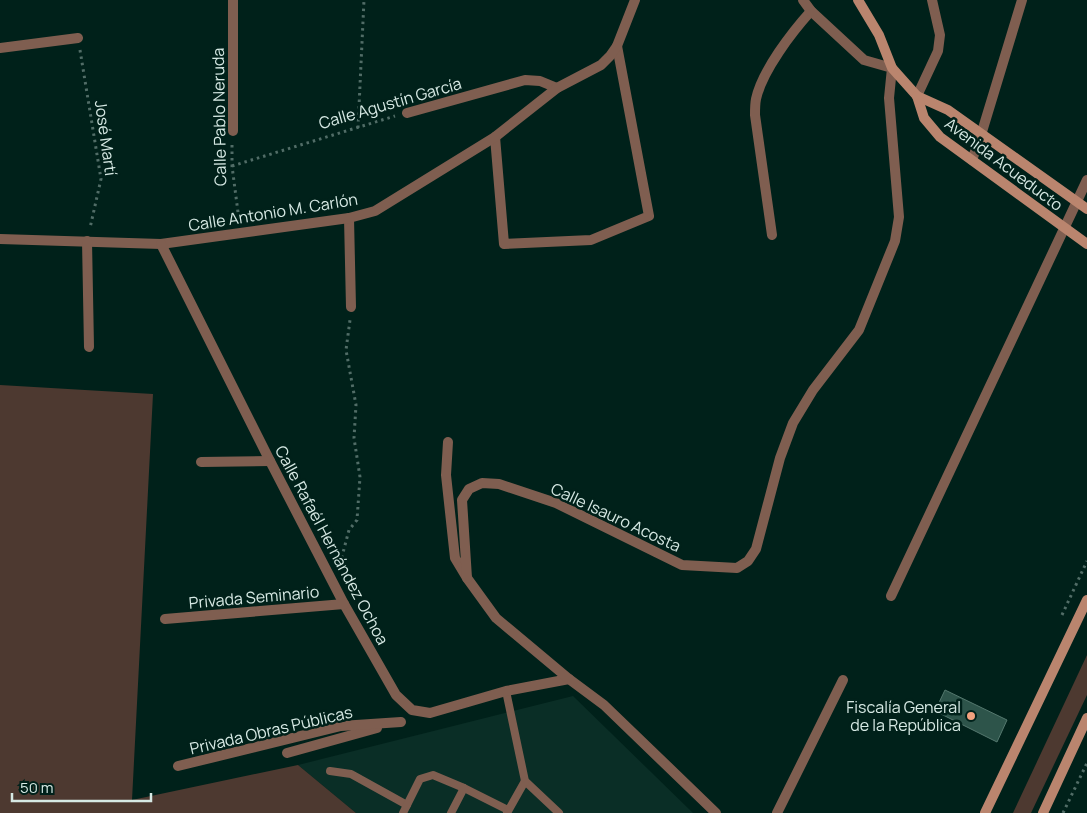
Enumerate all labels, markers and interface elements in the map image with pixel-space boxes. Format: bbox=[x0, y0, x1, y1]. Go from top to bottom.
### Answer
street label: Calle Pablo Neruda bbox=[207, 48, 231, 186]
street label: Calle Agustín García bbox=[316, 72, 464, 134]
street label: José Martí bbox=[90, 99, 122, 177]
street label: Avenida Acueducto bbox=[940, 112, 1068, 216]
street label: Calle Antonio M. Carlón bbox=[187, 188, 359, 236]
street label: Calle Rafaél Hernández Ochoa bbox=[270, 442, 394, 648]
street label: Calle Isauro Acosta bbox=[547, 477, 685, 557]
street label: Privada Seminario bbox=[188, 580, 320, 614]
place label: Fiscalía General de la República bbox=[846, 696, 961, 736]
street label: Privada Obras Públicas bbox=[187, 701, 355, 759]
marker: Fiscalía General de la República bbox=[965, 710, 977, 722]
scale bar bbox=[12, 770, 151, 802]
text: 50 m bbox=[20, 777, 54, 798]

